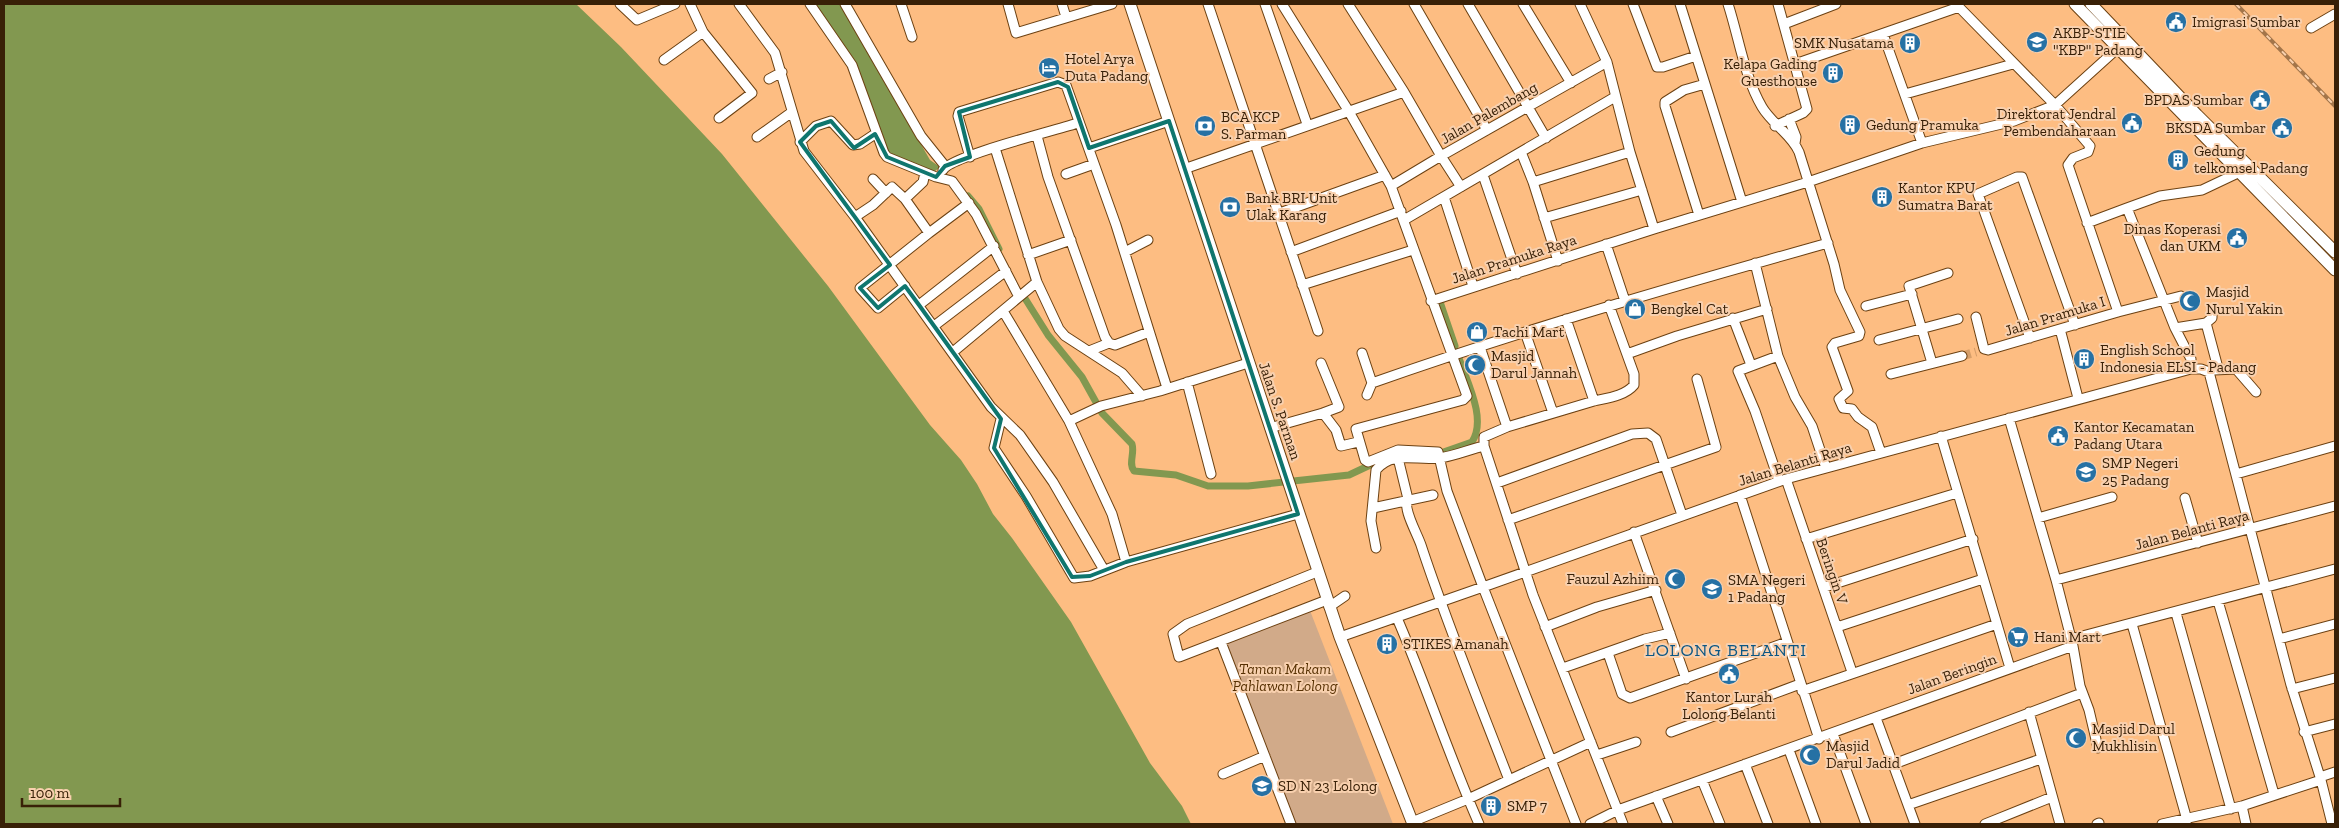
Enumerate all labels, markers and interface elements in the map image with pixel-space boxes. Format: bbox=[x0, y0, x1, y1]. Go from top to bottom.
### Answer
public building icon: Imigrasi Sumbar bbox=[2164, 10, 2188, 34]
place label: Imigrasi Sumbar bbox=[2192, 13, 2301, 31]
place label: AKBP-STIE "KBP" Padang bbox=[2053, 24, 2143, 59]
school or university icon: AKBP-STIE "KBP" Padang bbox=[2025, 30, 2049, 54]
building icon: SMK Nusatama bbox=[1898, 31, 1922, 55]
place label: SMK Nusatama bbox=[1794, 34, 1894, 52]
place label: Hotel Arya Duta Padang bbox=[1065, 50, 1148, 85]
place label: Kelapa Gading Guesthouse bbox=[1724, 55, 1817, 90]
hotel icon: Hotel Arya Duta Padang bbox=[1037, 56, 1061, 80]
building icon: Kelapa Gading Guesthouse bbox=[1821, 61, 1845, 85]
street label: Jalan Palembang bbox=[1437, 78, 1541, 148]
public building icon: BPDAS Sumbar bbox=[2248, 88, 2272, 112]
place label: BPDAS Sumbar bbox=[2144, 91, 2244, 109]
place label: Direktorat Jendral Pembendaharaan bbox=[1997, 105, 2116, 140]
place label: BCA KCP S. Parman bbox=[1221, 108, 1287, 143]
public building icon: Direktorat Jendral Pembendaharaan bbox=[2120, 111, 2144, 135]
building icon: Gedung Pramuka bbox=[1838, 113, 1862, 137]
bank icon: BCA KCP S. Parman bbox=[1193, 114, 1217, 138]
place label: Gedung Pramuka bbox=[1866, 116, 1979, 134]
public building icon: BKSDA Sumbar bbox=[2270, 116, 2294, 140]
place label: BKSDA Sumbar bbox=[2166, 119, 2266, 137]
place label: Gedung telkomsel Padang bbox=[2194, 142, 2308, 177]
building icon: Gedung telkomsel Padang bbox=[2166, 148, 2190, 172]
place label: Kantor KPU Sumatra Barat bbox=[1898, 179, 1993, 214]
building icon: Kantor KPU Sumatra Barat bbox=[1870, 185, 1894, 209]
place label: Bank BRI Unit Ulak Karang bbox=[1246, 189, 1338, 224]
bank icon: Bank BRI Unit Ulak Karang bbox=[1218, 195, 1242, 219]
place label: Dinas Koperasi dan UKM bbox=[2124, 220, 2221, 255]
public building icon: Dinas Koperasi dan UKM bbox=[2225, 226, 2249, 250]
street label: Jalan Pramuka Raya bbox=[1449, 230, 1579, 288]
place label: Masjid Nurul Yakin bbox=[2206, 283, 2283, 318]
mosque icon: Masjid Nurul Yakin bbox=[2178, 289, 2202, 313]
street label: Jalan Pramuka I bbox=[2003, 292, 2107, 340]
shop icon: Bengkel Cat bbox=[1623, 297, 1647, 321]
place label: Bengkel Cat bbox=[1651, 300, 1729, 318]
shop icon: Tachi Mart bbox=[1465, 320, 1489, 344]
place label: Tachi Mart bbox=[1493, 323, 1565, 341]
place label: English School Indonesia ELSI - Padang bbox=[2100, 341, 2256, 376]
place label: Masjid Darul Jannah bbox=[1491, 347, 1578, 382]
building icon: English School Indonesia ELSI - Padang bbox=[2072, 347, 2096, 371]
mosque icon: Masjid Darul Jannah bbox=[1463, 353, 1487, 377]
street label: Jalan S. Parman bbox=[1255, 360, 1305, 463]
place label: Kantor Kecamatan Padang Utara bbox=[2074, 418, 2195, 453]
public building icon: Kantor Kecamatan Padang Utara bbox=[2046, 424, 2070, 448]
street label: Jalan Belanti Raya bbox=[1736, 438, 1854, 490]
place label: SMP Negeri 25 Padang bbox=[2102, 454, 2178, 489]
school or university icon: SMP Negeri 25 Padang bbox=[2074, 460, 2098, 484]
street label: Jalan Belanti Raya bbox=[2133, 506, 2251, 554]
street label: Beringin V bbox=[1812, 536, 1852, 607]
mosque icon: Fauzul Azhiim bbox=[1663, 567, 1687, 591]
place label: Fauzul Azhiim bbox=[1566, 570, 1659, 588]
place label: SMA Negeri 1 Padang bbox=[1728, 571, 1805, 606]
school or university icon: SMA Negeri 1 Padang bbox=[1700, 577, 1724, 601]
supermarket icon: Hani Mart bbox=[2006, 625, 2030, 649]
place label: Hani Mart bbox=[2034, 628, 2101, 646]
building icon: STIKES Amanah bbox=[1375, 632, 1399, 656]
place label: STIKES Amanah bbox=[1403, 635, 1509, 653]
district label: LOLONG BELANTI bbox=[1645, 639, 1807, 661]
street label: Jalan Beringin bbox=[1905, 649, 1999, 698]
park label: Taman Makam Pahlawan Lolong bbox=[1232, 660, 1338, 695]
public building icon: Kantor Lurah Lolong Belanti bbox=[1717, 662, 1741, 686]
place label: Kantor Lurah Lolong Belanti bbox=[1682, 688, 1776, 723]
place label: Masjid Darul Mukhlisin bbox=[2092, 720, 2175, 755]
mosque icon: Masjid Darul Mukhlisin bbox=[2064, 726, 2088, 750]
place label: Masjid Darul Jadid bbox=[1826, 737, 1901, 772]
mosque icon: Masjid Darul Jadid bbox=[1798, 743, 1822, 767]
school or university icon: SD N 23 Lolong bbox=[1250, 774, 1274, 798]
scale bar bbox=[22, 776, 120, 808]
place label: SD N 23 Lolong bbox=[1278, 777, 1377, 795]
text: 100 m bbox=[30, 784, 69, 802]
building icon: SMP 7 bbox=[1479, 794, 1503, 818]
place label: SMP 7 bbox=[1507, 797, 1547, 815]

